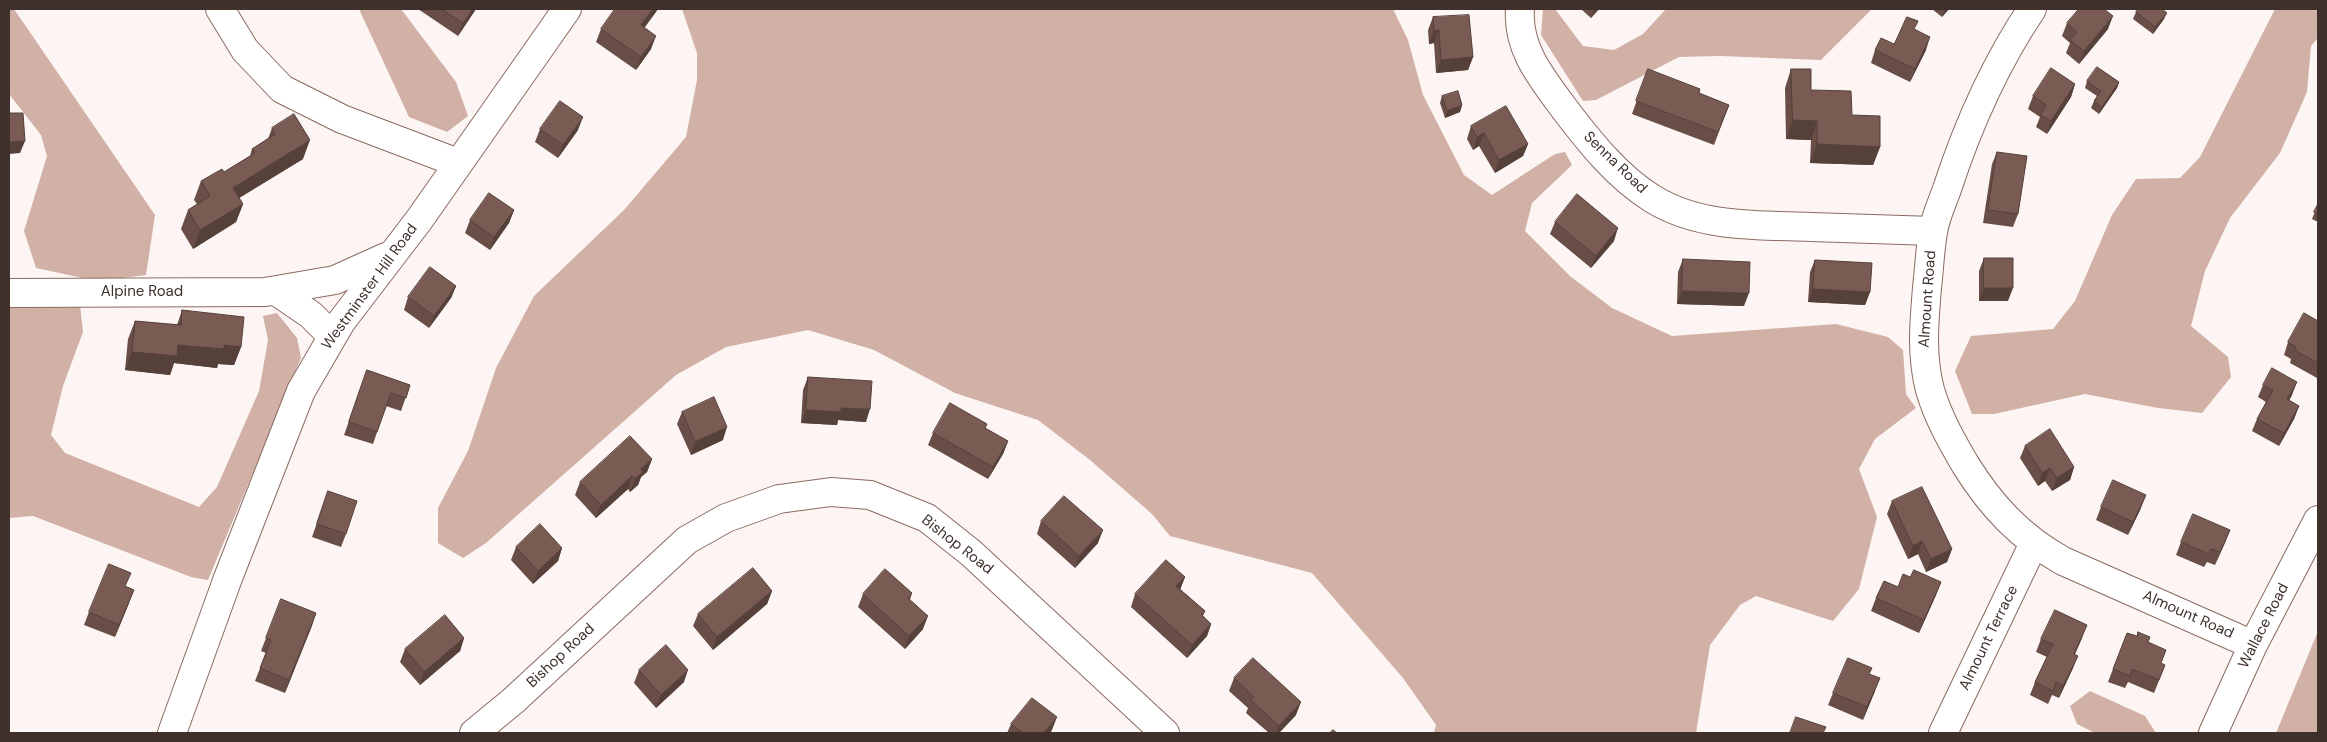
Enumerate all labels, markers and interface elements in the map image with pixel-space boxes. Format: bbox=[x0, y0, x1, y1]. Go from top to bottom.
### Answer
street label: Senna Road bbox=[1579, 128, 1651, 198]
street label: Westminster Hill Road bbox=[318, 221, 422, 353]
street label: Almount Road bbox=[1916, 250, 1940, 348]
street label: Alpine Road bbox=[101, 283, 183, 301]
street label: Bishop Road bbox=[918, 511, 996, 579]
street label: Wallace Road bbox=[2235, 581, 2293, 671]
street label: Almount Terrace bbox=[1956, 583, 2022, 693]
street label: Almount Road bbox=[2140, 587, 2236, 643]
street label: Bishop Road bbox=[523, 620, 599, 692]

